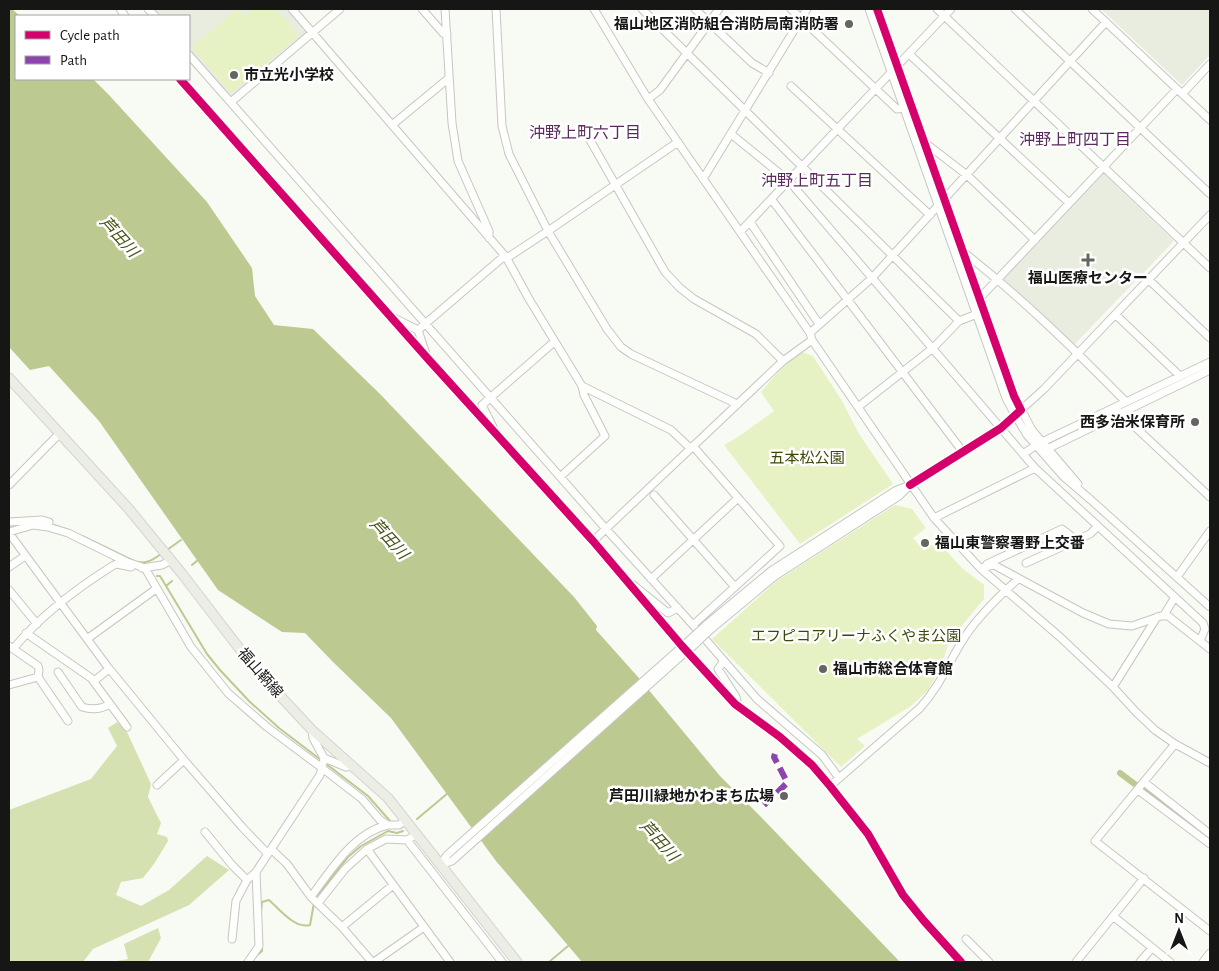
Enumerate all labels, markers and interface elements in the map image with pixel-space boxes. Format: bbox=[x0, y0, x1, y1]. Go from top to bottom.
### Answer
legend bbox=[15, 15, 190, 80]
place label: 福山地区消防組合消防局南消防署 bbox=[613, 16, 839, 32]
marker: 福山地区消防組合消防局南消防署 bbox=[843, 18, 855, 30]
text: Cycle path bbox=[60, 28, 120, 43]
text: Path bbox=[60, 53, 87, 68]
place label: 市立光小学校 bbox=[244, 67, 334, 83]
marker: 市立光小学校 bbox=[228, 69, 240, 81]
district label: 沖野上町六丁目 bbox=[529, 124, 641, 141]
district label: 沖野上町四丁目 bbox=[1019, 131, 1131, 148]
district label: 沖野上町五丁目 bbox=[761, 172, 873, 189]
water label: 芦田川 bbox=[97, 213, 143, 262]
marker: 福山医療センター bbox=[1081, 253, 1095, 267]
place label: 福山医療センター bbox=[1027, 270, 1148, 286]
place label: 西多治米保育所 bbox=[1080, 414, 1185, 430]
marker: 西多治米保育所 bbox=[1189, 416, 1201, 428]
park label: 五本松公園 bbox=[769, 450, 845, 466]
water label: 芦田川 bbox=[367, 515, 413, 564]
place label: 福山東警察署野上交番 bbox=[934, 535, 1085, 551]
marker: 福山東警察署野上交番 bbox=[919, 537, 931, 549]
park label: エフピコアリーナふくやま公園 bbox=[751, 628, 961, 644]
street label: 福山鞆線 bbox=[235, 645, 286, 701]
place label: 福山市総合体育館 bbox=[832, 660, 953, 677]
marker: 福山市総合体育館 bbox=[817, 663, 829, 675]
place label: 芦田川緑地かわまち広場 bbox=[609, 788, 774, 804]
marker: 芦田川緑地かわまち広場 bbox=[778, 790, 790, 802]
water label: 芦田川 bbox=[637, 817, 683, 866]
north arrow bbox=[1154, 906, 1204, 956]
text: N bbox=[1174, 912, 1184, 926]

